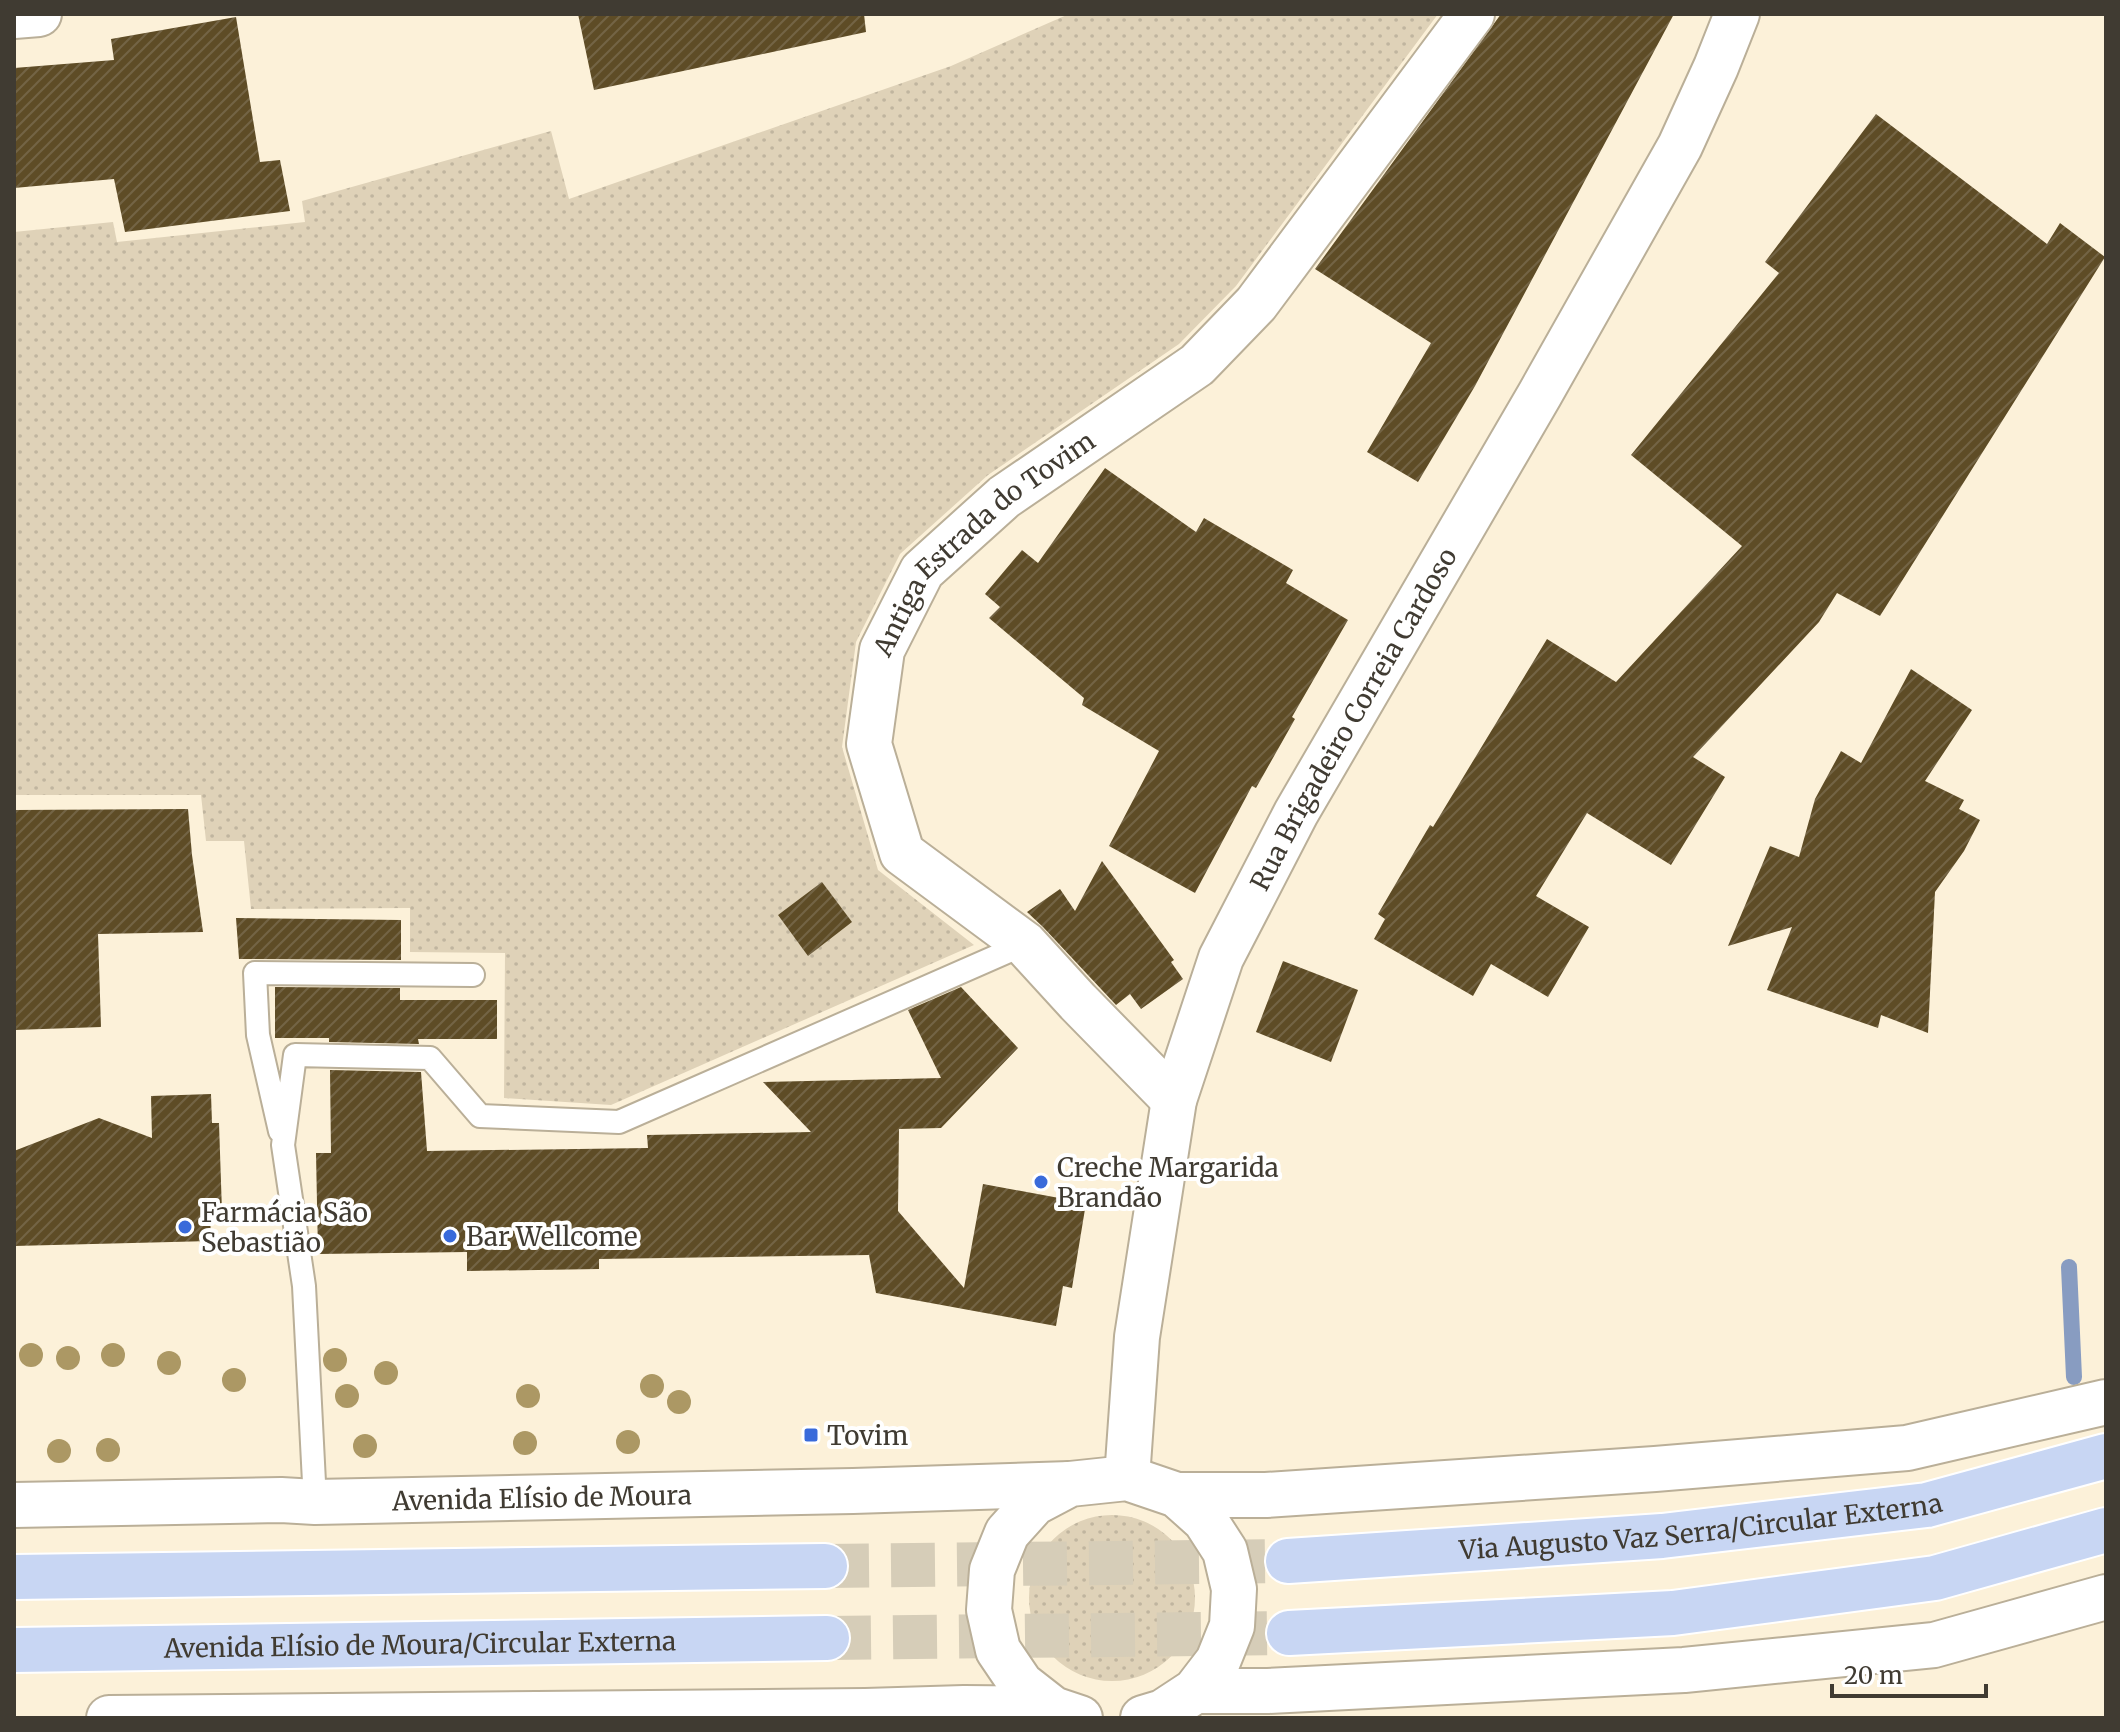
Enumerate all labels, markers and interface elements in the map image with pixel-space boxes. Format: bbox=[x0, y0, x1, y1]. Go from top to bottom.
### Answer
street label: Antiga Estrada do Tovim bbox=[865, 423, 1101, 662]
street label: Rua Brigadeiro Correia Cardoso bbox=[1243, 542, 1463, 896]
place label: Creche Margarida Brandão bbox=[1057, 1151, 1279, 1214]
marker: Creche Margarida Brandão bbox=[1032, 1173, 1050, 1191]
place label: Farmácia São Sebastião bbox=[201, 1196, 368, 1259]
marker: Farmácia São Sebastião bbox=[176, 1218, 194, 1236]
place label: Bar Wellcome bbox=[466, 1220, 638, 1253]
marker: Bar Wellcome bbox=[441, 1227, 459, 1245]
place label: Tovim bbox=[827, 1419, 908, 1452]
marker: Tovim bbox=[802, 1426, 820, 1444]
street label: Avenida Elísio de Moura bbox=[391, 1478, 692, 1517]
street label: Via Augusto Vaz Serra/Circular Externa bbox=[1457, 1485, 1946, 1566]
street label: Avenida Elísio de Moura/Circular Externa bbox=[163, 1624, 676, 1664]
scale bar bbox=[1832, 1648, 1986, 1698]
text: 20 m bbox=[1844, 1660, 1903, 1691]

